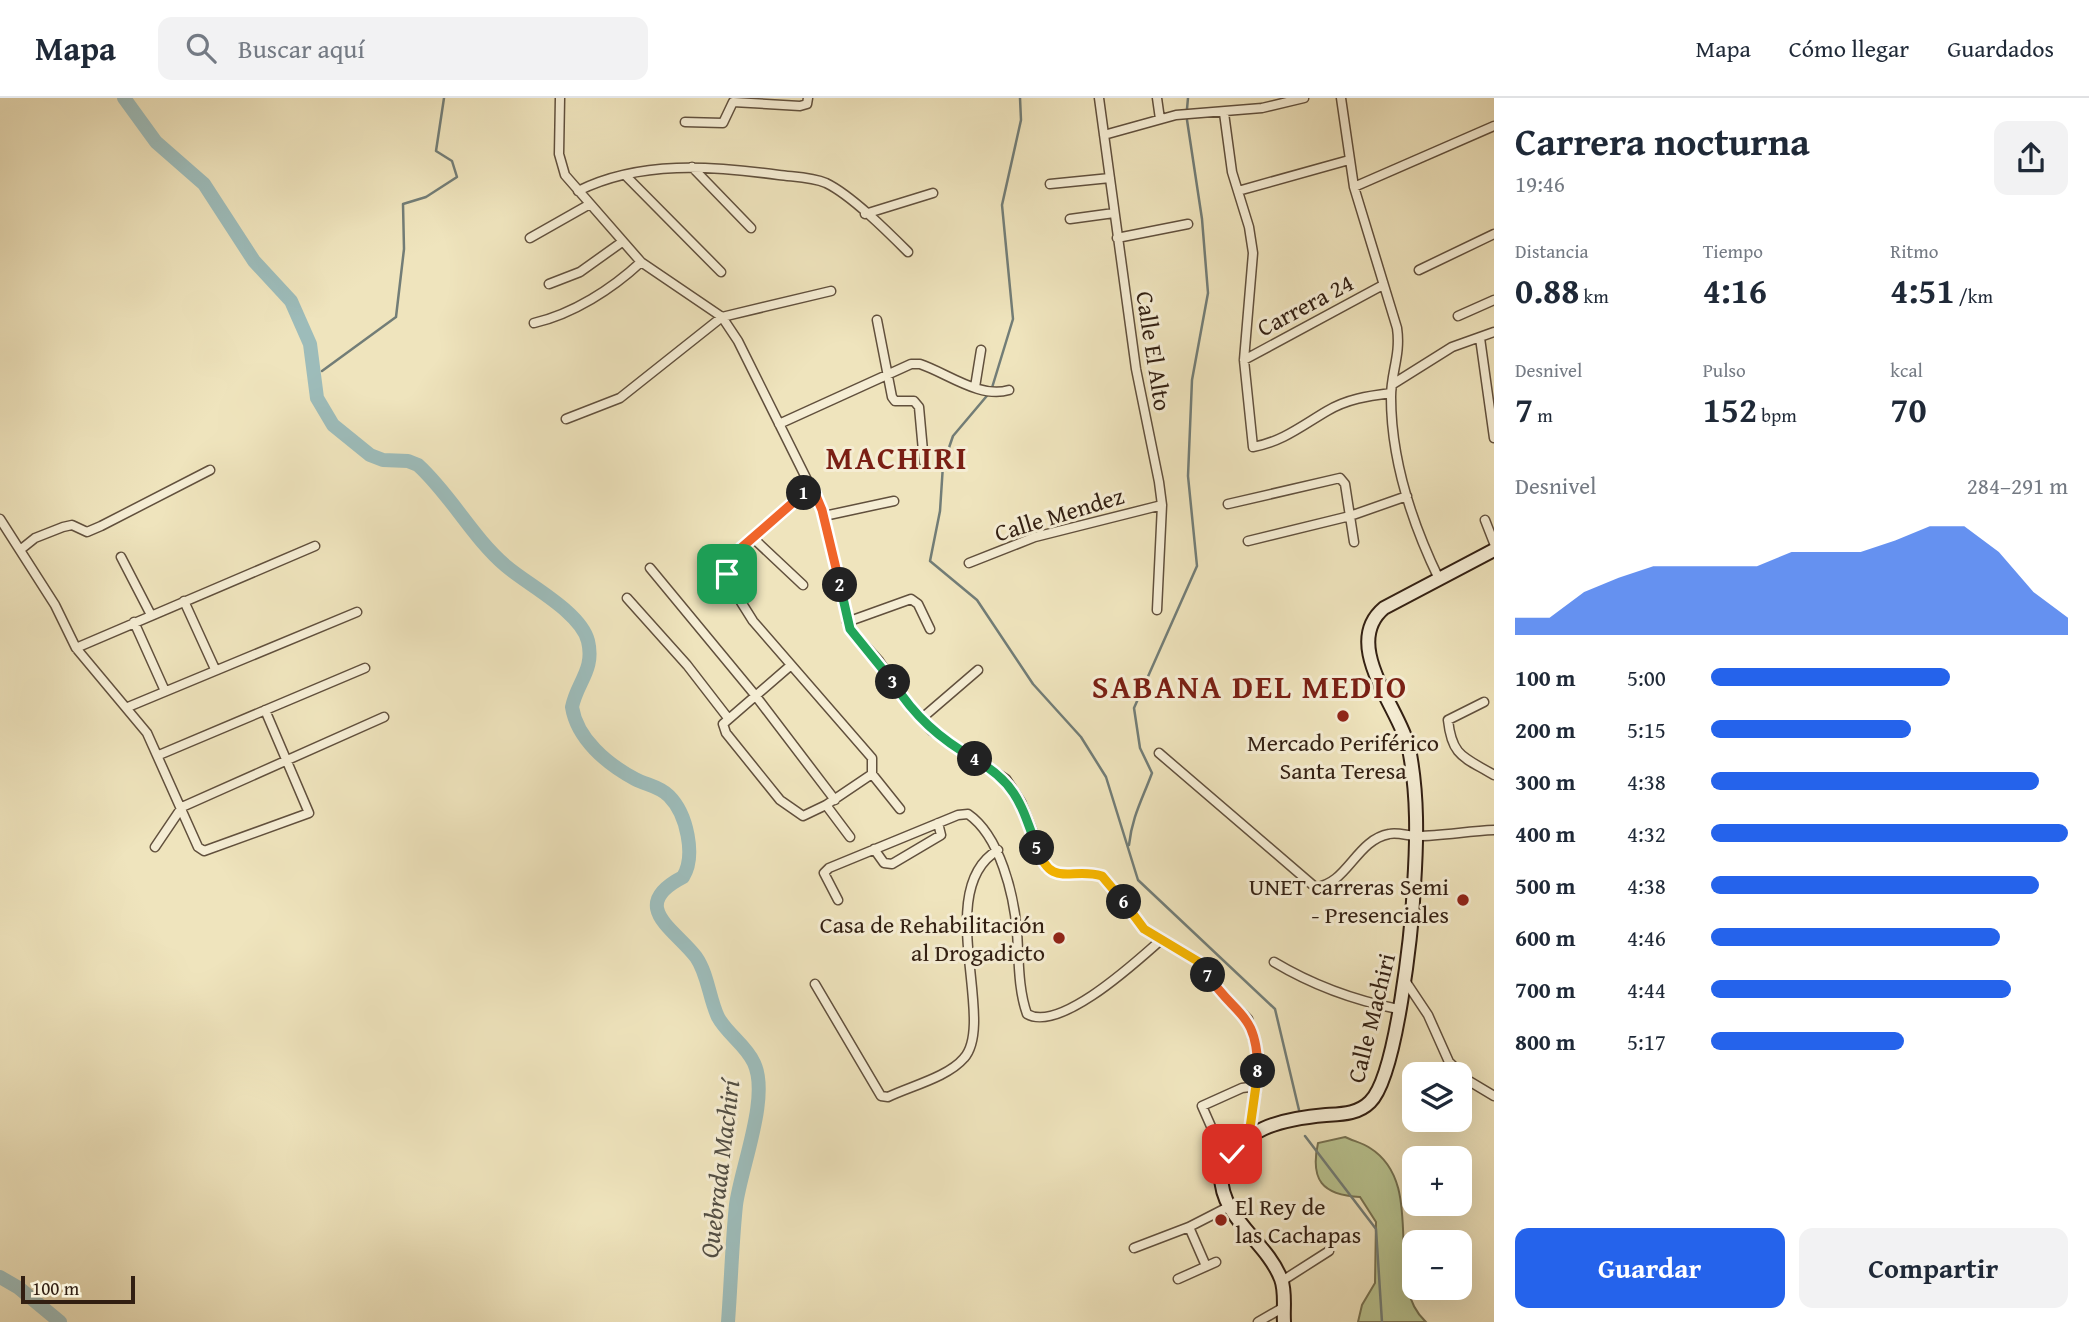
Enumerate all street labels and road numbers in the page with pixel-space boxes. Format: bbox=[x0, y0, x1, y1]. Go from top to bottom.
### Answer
street label: Carrera 24 bbox=[1251, 265, 1359, 345]
street label: Calle El Alto bbox=[1127, 289, 1181, 413]
street label: Calle Mendez bbox=[990, 478, 1128, 550]
street label: Calle Machiri bbox=[1338, 949, 1404, 1087]

